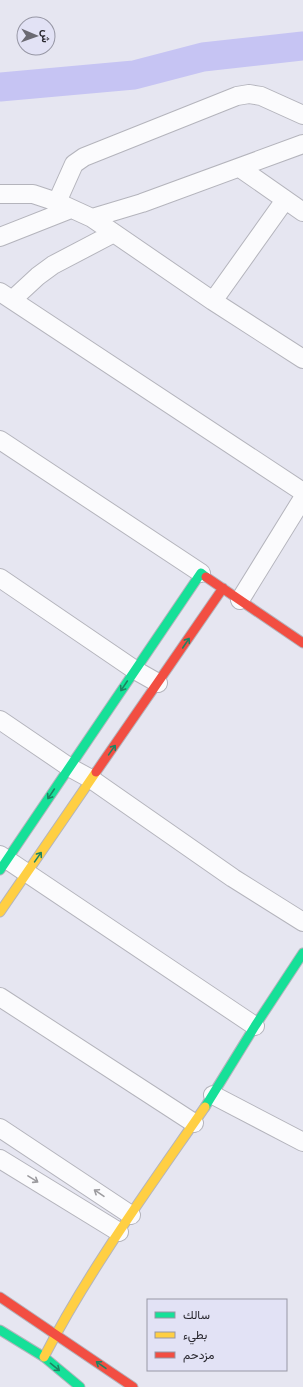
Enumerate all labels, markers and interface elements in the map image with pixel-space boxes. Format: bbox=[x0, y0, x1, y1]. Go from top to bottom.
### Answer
north arrow bbox=[16, 16, 56, 56]
text: ش bbox=[39, 29, 54, 43]
one-way arrow bbox=[182, 638, 190, 649]
one-way arrow bbox=[120, 681, 128, 692]
one-way arrow bbox=[108, 745, 116, 756]
one-way arrow bbox=[46, 788, 54, 800]
one-way arrow bbox=[34, 851, 42, 862]
one-way arrow bbox=[27, 1175, 38, 1183]
one-way arrow bbox=[93, 1189, 104, 1197]
legend bbox=[147, 1299, 287, 1371]
text: سالك bbox=[183, 1306, 210, 1322]
text: بطيء bbox=[183, 1326, 207, 1345]
text: مزدحم bbox=[183, 1346, 214, 1363]
one-way arrow bbox=[96, 1361, 107, 1369]
one-way arrow bbox=[50, 1363, 61, 1371]

